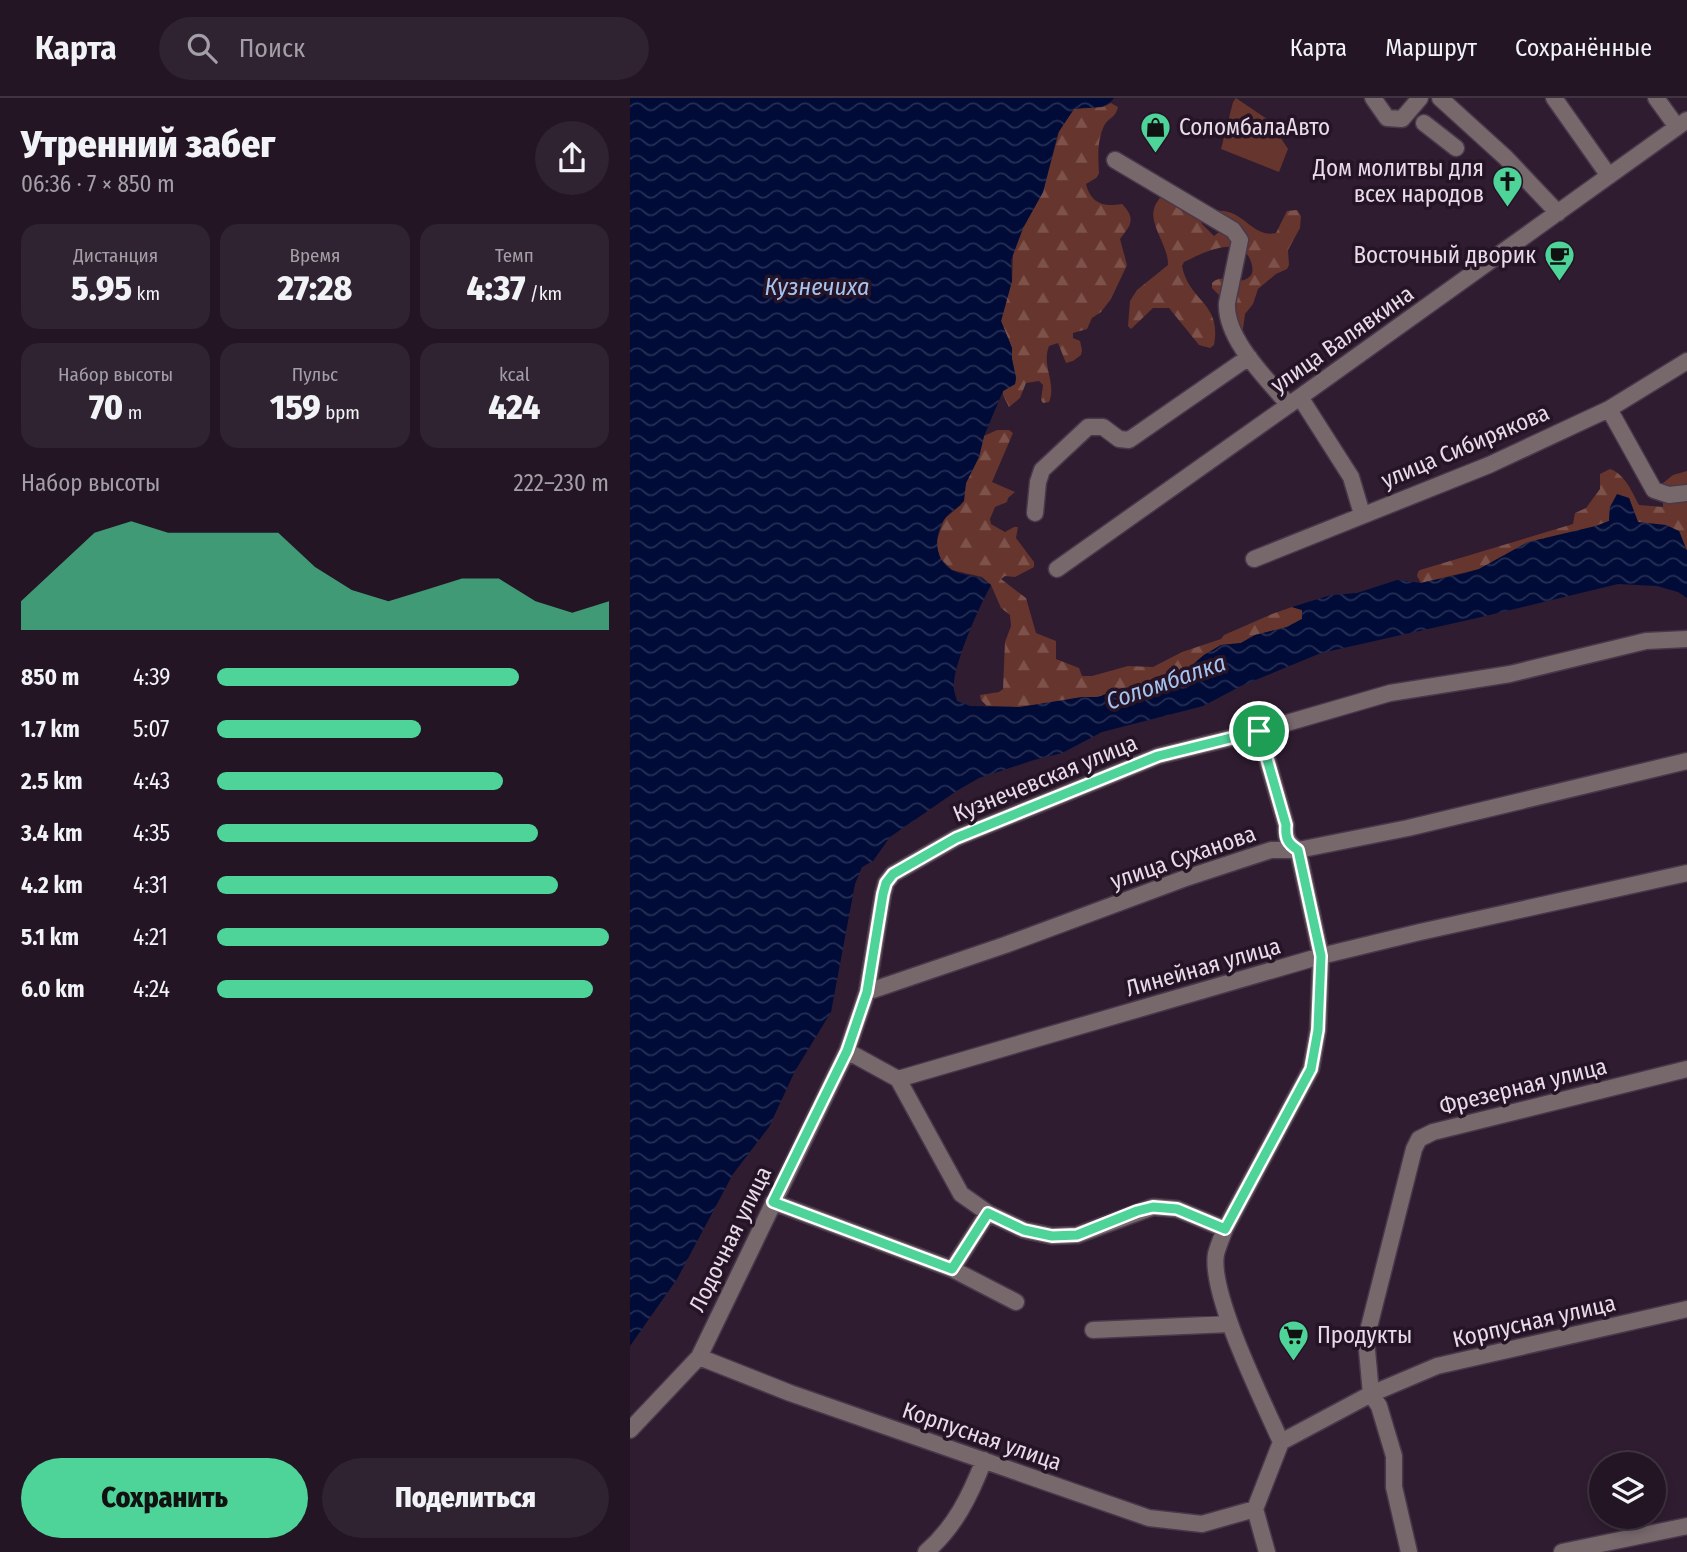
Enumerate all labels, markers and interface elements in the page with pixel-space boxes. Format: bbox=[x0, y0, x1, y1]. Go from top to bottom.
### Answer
search box bbox=[159, 17, 649, 80]
text: Карта bbox=[35, 28, 117, 68]
icon: search bbox=[183, 29, 221, 67]
text: Поиск bbox=[239, 33, 305, 64]
text: Карта bbox=[1290, 34, 1347, 62]
text: Маршрут bbox=[1385, 34, 1477, 62]
text: Сохранённые bbox=[1515, 34, 1652, 62]
shop icon: СоломбалаАвто bbox=[1139, 110, 1173, 154]
place label: СоломбалаАвто bbox=[1179, 113, 1330, 141]
text: Утренний забег bbox=[21, 121, 275, 167]
button: share bbox=[535, 121, 609, 195]
place label: Дом молитвы для всех народов bbox=[1312, 154, 1484, 208]
church icon: Дом молитвы для всех народов bbox=[1490, 164, 1524, 208]
text: 06:36 · 7 × 850 m bbox=[21, 170, 175, 198]
cafe icon: Восточный дворик bbox=[1542, 238, 1576, 282]
place label: Восточный дворик bbox=[1353, 241, 1536, 269]
text: Дистанция bbox=[73, 244, 158, 267]
text: Время bbox=[290, 244, 340, 267]
text: Темп bbox=[495, 244, 534, 267]
text: 5.95 bbox=[71, 267, 132, 309]
text: 27:28 bbox=[278, 267, 352, 309]
text: 4:37 bbox=[466, 267, 525, 309]
water label: Кузнечиха bbox=[765, 273, 869, 301]
street label: улица Валявкина bbox=[1265, 279, 1419, 399]
text: km bbox=[132, 282, 160, 305]
text: /km bbox=[525, 282, 562, 305]
text: Набор высоты bbox=[58, 363, 173, 386]
text: Пульс bbox=[292, 363, 338, 386]
text: kcal bbox=[499, 363, 530, 386]
text: 70 bbox=[89, 386, 123, 428]
text: 159 bbox=[270, 386, 321, 428]
text: 424 bbox=[488, 386, 540, 428]
street label: улица Сибирякова bbox=[1377, 398, 1553, 494]
text: m bbox=[123, 401, 142, 424]
text: bpm bbox=[321, 401, 360, 424]
text: Набор высоты bbox=[21, 469, 160, 497]
text: 222–230 m bbox=[514, 469, 609, 497]
water label: Соломбалка bbox=[1102, 648, 1230, 716]
text: 850 m bbox=[21, 663, 79, 691]
text: 4:39 bbox=[133, 663, 171, 691]
pin bbox=[1229, 701, 1289, 761]
icon: arrive bbox=[1240, 712, 1278, 750]
text: 1.7 km bbox=[21, 715, 80, 743]
text: 5:07 bbox=[133, 715, 169, 743]
street label: Кузнечевская улица bbox=[949, 728, 1141, 828]
text: 2.5 km bbox=[21, 767, 82, 795]
text: 4:43 bbox=[133, 767, 170, 795]
text: 3.4 km bbox=[21, 819, 83, 847]
text: 4:35 bbox=[133, 819, 170, 847]
street label: улица Суханова bbox=[1107, 819, 1259, 895]
text: 4.2 km bbox=[21, 871, 83, 899]
text: 4:31 bbox=[133, 871, 168, 899]
text: 5.1 km bbox=[21, 923, 79, 951]
text: 4:21 bbox=[133, 923, 168, 951]
street label: Линейная улица bbox=[1122, 932, 1284, 1002]
text: 6.0 km bbox=[21, 975, 85, 1003]
text: 4:24 bbox=[133, 975, 170, 1003]
street label: Фрезерная улица bbox=[1436, 1052, 1610, 1120]
street label: Лодочная улица bbox=[683, 1162, 777, 1316]
street label: Корпусная улица bbox=[1450, 1289, 1618, 1353]
supermarket icon: Продукты bbox=[1277, 1318, 1311, 1362]
place label: Продукты bbox=[1317, 1321, 1412, 1349]
street label: Корпусная улица bbox=[899, 1396, 1065, 1476]
map controls bbox=[1589, 1452, 1666, 1529]
button: layers bbox=[1589, 1452, 1666, 1529]
button: Сохранить bbox=[21, 1458, 308, 1538]
button: Поделиться bbox=[322, 1458, 609, 1538]

